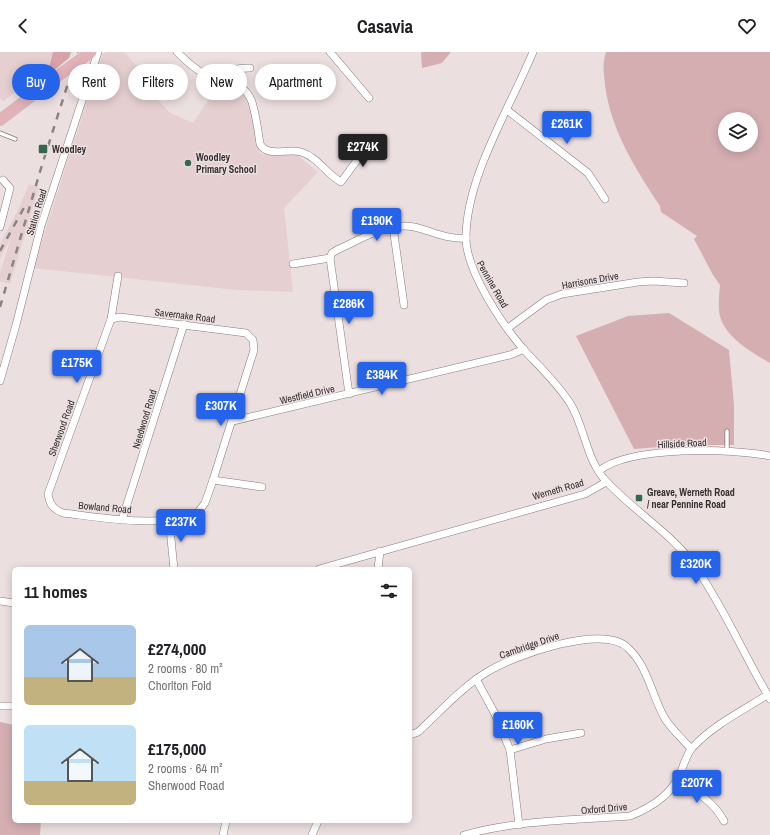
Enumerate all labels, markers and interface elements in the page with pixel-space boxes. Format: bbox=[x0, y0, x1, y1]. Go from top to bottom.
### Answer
text: Casavia bbox=[357, 14, 413, 39]
icon: back bbox=[12, 15, 34, 37]
icon: heart bbox=[736, 15, 758, 37]
chip: Buy bbox=[12, 64, 60, 100]
chip: Rent bbox=[68, 64, 120, 100]
chip: Filters bbox=[128, 64, 188, 100]
chip: New bbox=[196, 64, 247, 100]
chip: Apartment bbox=[255, 64, 336, 100]
pin: £261K bbox=[539, 111, 595, 145]
map controls bbox=[718, 112, 758, 152]
button: layers bbox=[718, 112, 758, 152]
text: £261K bbox=[551, 115, 583, 132]
pin: £274K bbox=[335, 134, 391, 168]
text: £274K bbox=[347, 138, 379, 155]
marker: Woodley bbox=[37, 143, 49, 155]
place label: Woodley bbox=[52, 143, 86, 156]
place label: Woodley Primary School bbox=[196, 151, 256, 176]
marker: Woodley Primary School bbox=[183, 158, 193, 168]
street label: Station Road bbox=[23, 187, 50, 237]
pin: £190K bbox=[349, 208, 405, 242]
text: £190K bbox=[361, 212, 393, 229]
street label: Pennine Road bbox=[474, 258, 511, 310]
street label: Harrisons Drive bbox=[561, 269, 620, 292]
pin: £286K bbox=[321, 291, 377, 325]
text: £286K bbox=[333, 295, 365, 312]
street label: Savernake Road bbox=[154, 305, 216, 326]
pin: £175K bbox=[49, 350, 105, 384]
text: £175K bbox=[61, 354, 93, 371]
pin: £384K bbox=[354, 362, 410, 396]
text: £384K bbox=[366, 366, 398, 383]
street label: Westfield Drive bbox=[278, 382, 336, 407]
street label: Needwood Road bbox=[129, 388, 160, 450]
pin: £307K bbox=[193, 393, 249, 427]
text: £307K bbox=[205, 397, 237, 414]
street label: Sherwood Road bbox=[45, 398, 78, 458]
street label: Hillside Road bbox=[657, 436, 707, 451]
street label: Werneth Road bbox=[531, 476, 585, 503]
place label: Greave, Werneth Road / near Pennine Road bbox=[647, 486, 735, 511]
marker: Greave, Werneth Road / near Pennine Road bbox=[634, 493, 644, 503]
street label: Bowland Road bbox=[78, 499, 132, 516]
pin: £237K bbox=[153, 509, 209, 543]
text: £237K bbox=[165, 513, 197, 530]
pin: £320K bbox=[668, 551, 724, 585]
text: £320K bbox=[680, 555, 712, 572]
text: 11 homes bbox=[24, 580, 88, 603]
icon: filters bbox=[378, 580, 400, 602]
street label: Cambridge Drive bbox=[498, 629, 561, 662]
text: £274,000 bbox=[148, 637, 206, 660]
icon: home bbox=[56, 641, 104, 689]
text: 2 rooms · 80 m² bbox=[148, 660, 223, 677]
text: Chorlton Fold bbox=[148, 677, 211, 694]
pin: £160K bbox=[490, 712, 546, 746]
text: £160K bbox=[502, 716, 534, 733]
text: £175,000 bbox=[148, 737, 206, 760]
icon: home bbox=[56, 741, 104, 789]
text: 2 rooms · 64 m² bbox=[148, 760, 223, 777]
pin: £207K bbox=[669, 770, 725, 804]
text: £207K bbox=[681, 774, 713, 791]
text: Sherwood Road bbox=[148, 777, 224, 794]
street label: Oxford Drive bbox=[580, 800, 628, 817]

